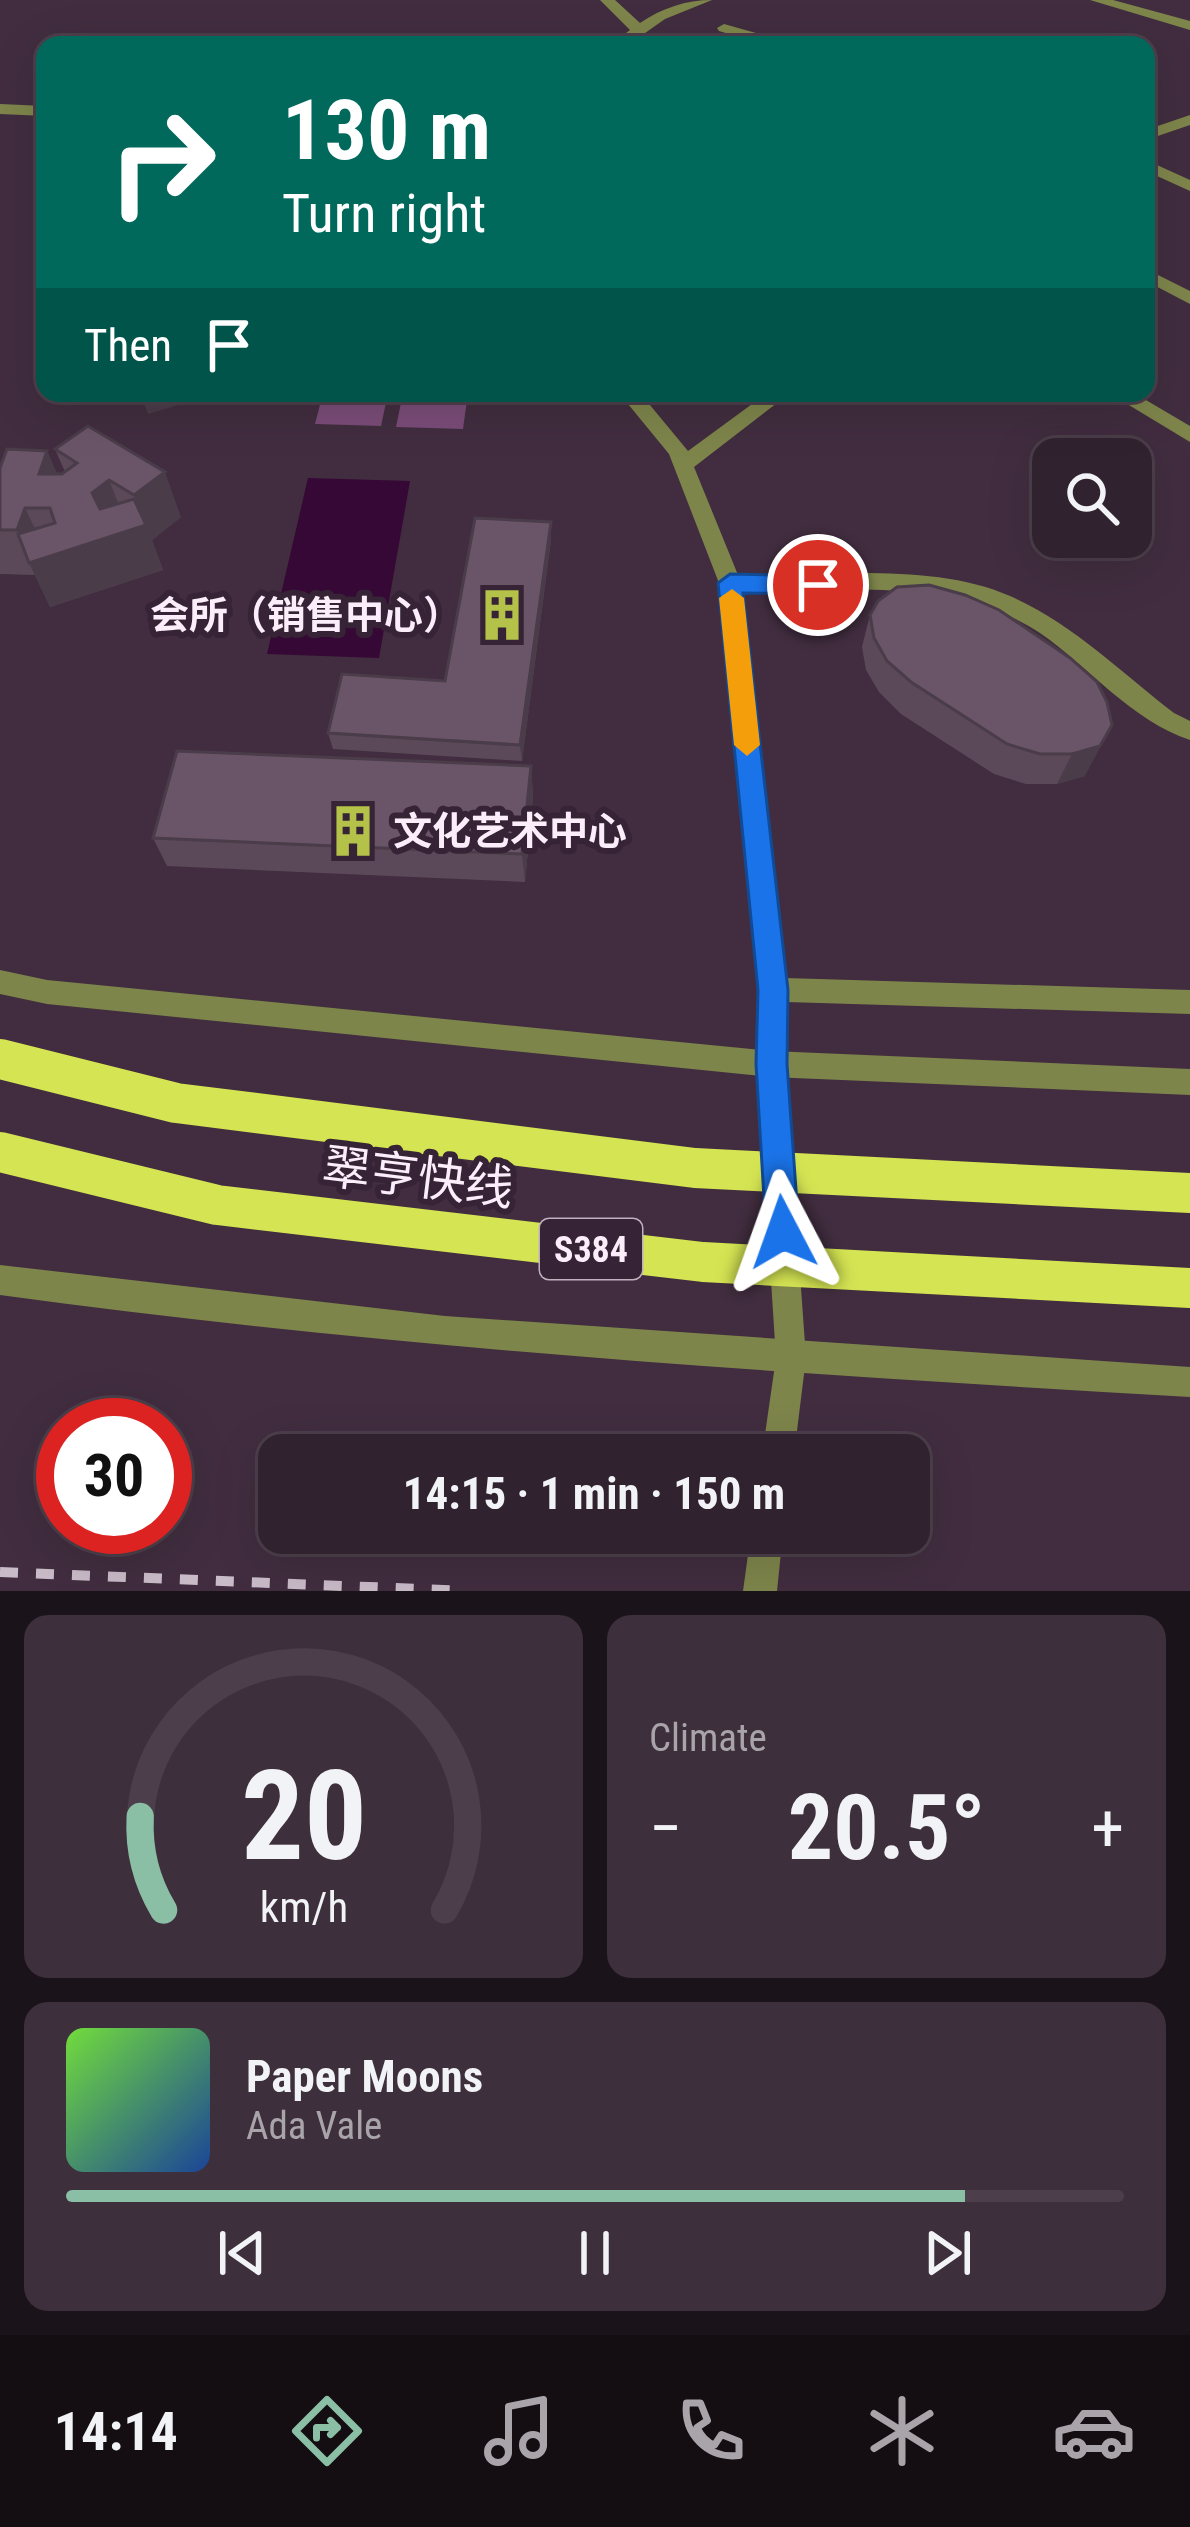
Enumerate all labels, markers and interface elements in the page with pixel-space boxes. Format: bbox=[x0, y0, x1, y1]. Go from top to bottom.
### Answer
text: 130 m bbox=[282, 81, 491, 180]
icon: right bbox=[84, 84, 240, 240]
text: Turn right bbox=[282, 182, 486, 245]
icon: arrive bbox=[196, 312, 262, 378]
text: Then bbox=[84, 319, 172, 372]
map controls bbox=[1032, 438, 1152, 558]
button: search bbox=[1032, 438, 1152, 558]
pin bbox=[767, 534, 869, 636]
icon: arrive bbox=[785, 552, 851, 618]
building icon: 会所（销售中心） bbox=[473, 586, 531, 644]
place label: 会所（销售中心） bbox=[150, 593, 462, 639]
building icon: 文化艺术中心 bbox=[324, 802, 382, 860]
place label: 文化艺术中心 bbox=[393, 809, 627, 855]
street label: 翠亨快线 bbox=[319, 1138, 517, 1217]
position arrow bbox=[720, 1169, 846, 1295]
road number: S384 bbox=[540, 1219, 642, 1279]
speed limit sign: 30 bbox=[36, 1398, 192, 1554]
text: 14:15 · 1 min · 150 m bbox=[403, 1467, 785, 1520]
text: Climate bbox=[649, 1715, 767, 1761]
text: 20 bbox=[240, 1743, 367, 1889]
text: 20.5° bbox=[788, 1776, 985, 1881]
text: − bbox=[649, 1790, 682, 1867]
text: + bbox=[1091, 1790, 1124, 1867]
text: km/h bbox=[259, 1881, 348, 1931]
text: Paper Moons bbox=[246, 2050, 483, 2103]
text: Ada Vale bbox=[246, 2103, 382, 2149]
icon: previous bbox=[209, 2220, 275, 2286]
icon: pause bbox=[562, 2220, 628, 2286]
icon: next bbox=[915, 2220, 981, 2286]
icon: directions bbox=[285, 2389, 369, 2473]
icon: music bbox=[477, 2389, 561, 2473]
icon: phone bbox=[669, 2389, 753, 2473]
icon: climate bbox=[860, 2389, 944, 2473]
icon: car bbox=[1052, 2389, 1136, 2473]
text: 14:14 bbox=[54, 2400, 178, 2463]

